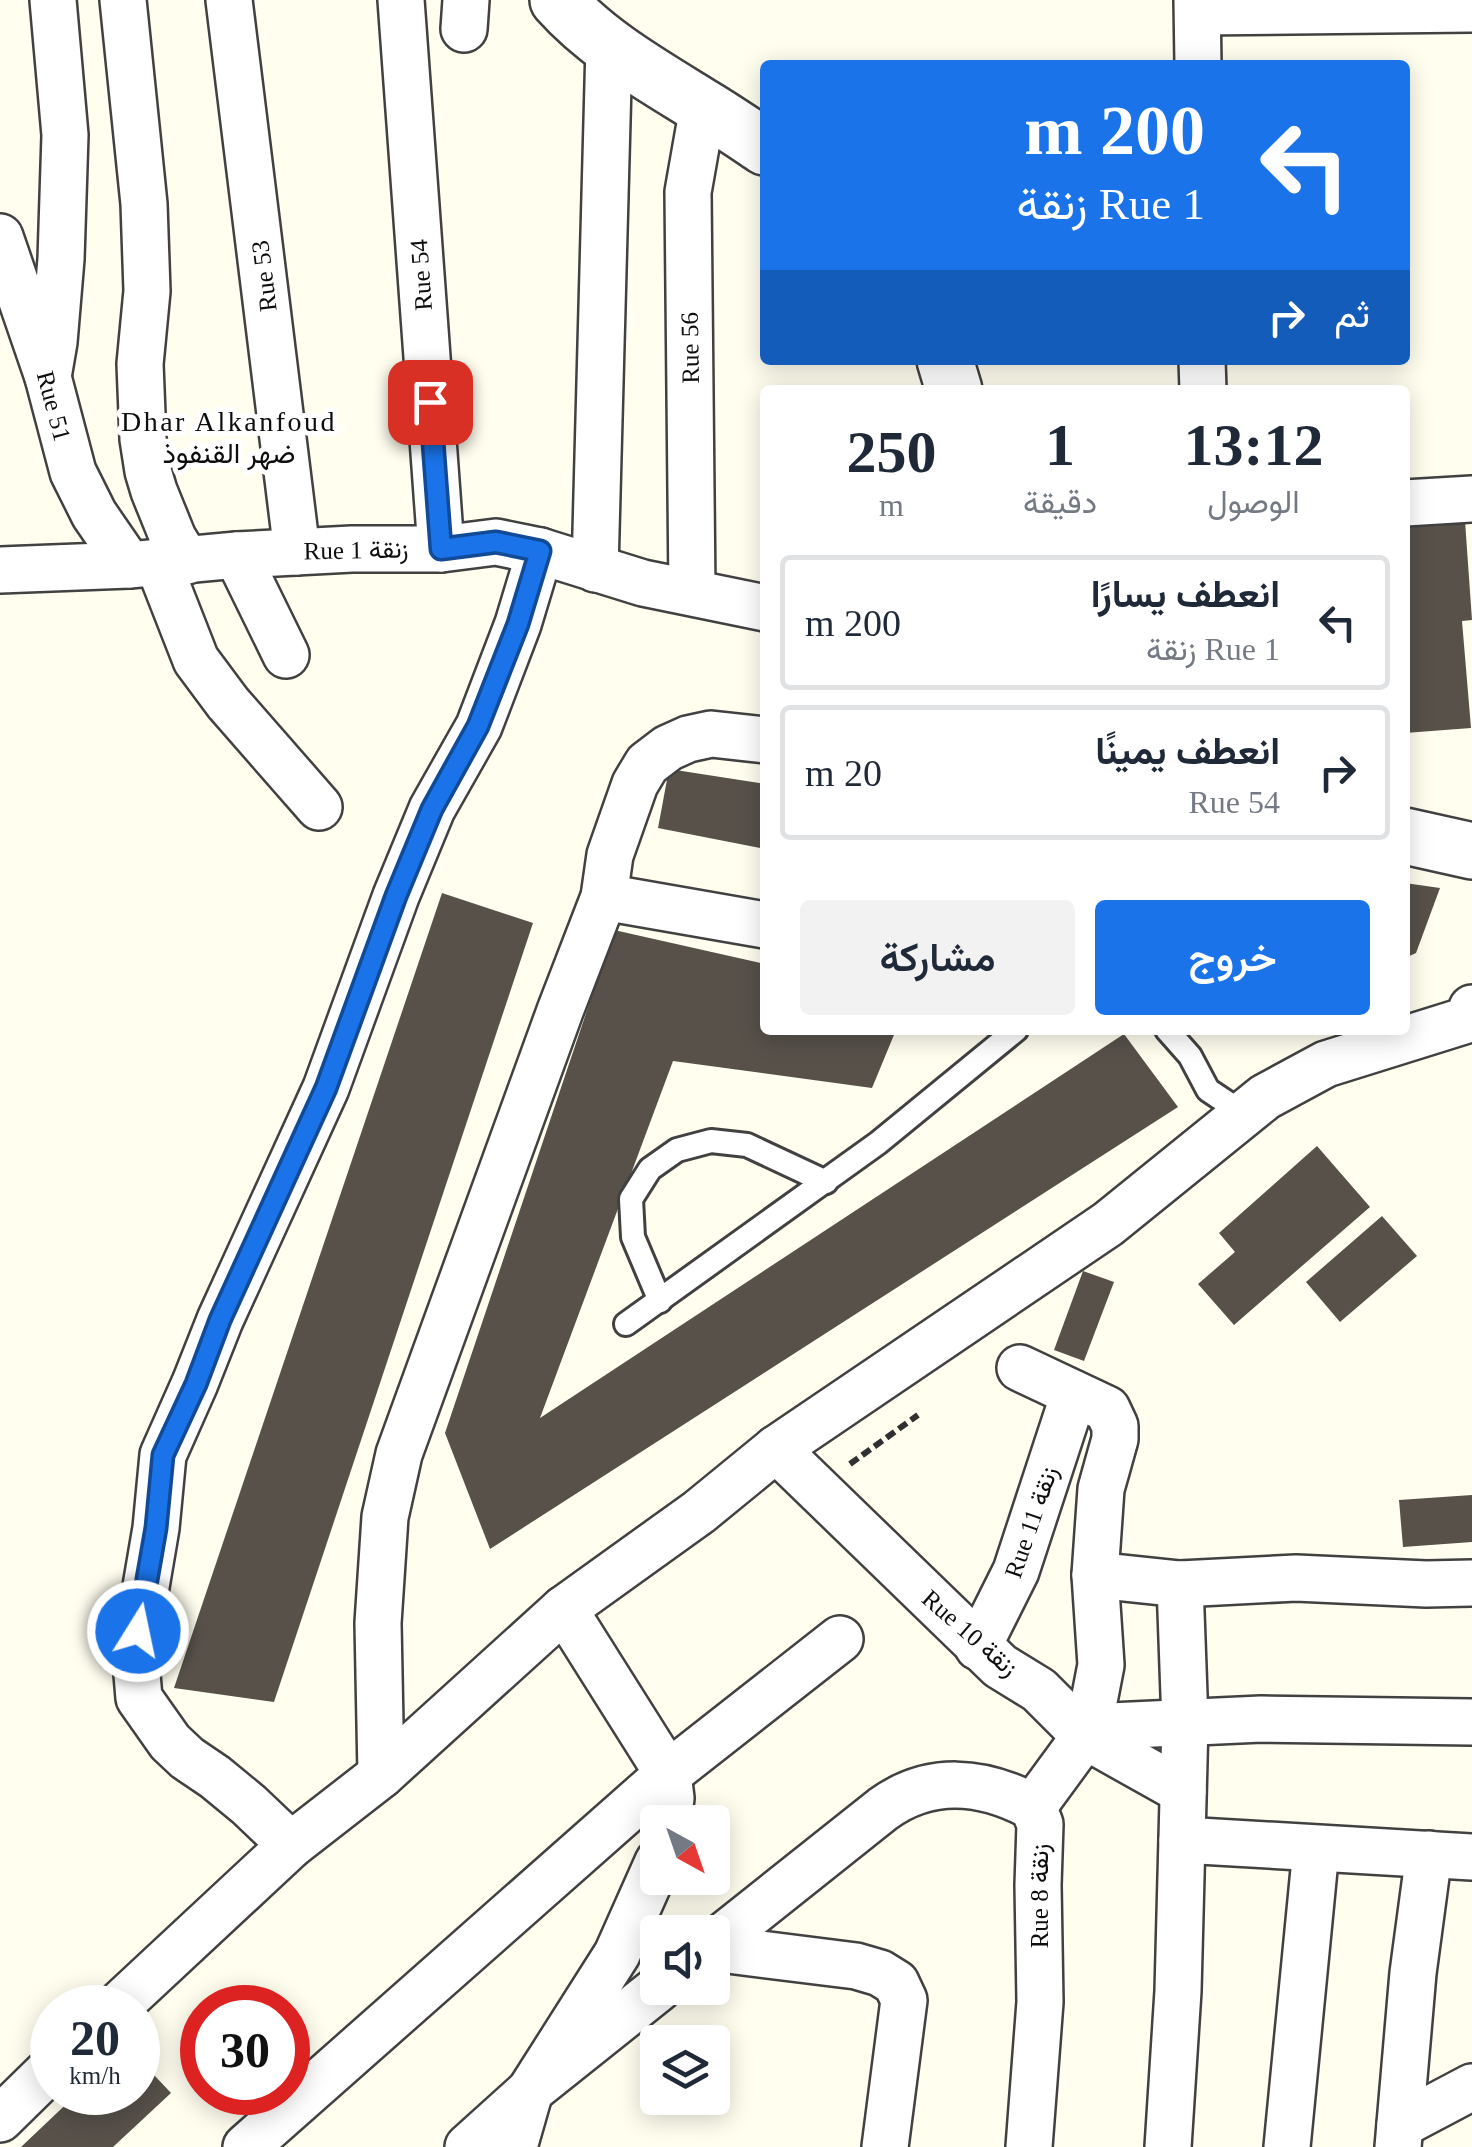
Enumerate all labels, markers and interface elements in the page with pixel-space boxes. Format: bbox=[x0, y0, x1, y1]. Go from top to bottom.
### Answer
text: 200 m bbox=[1024, 92, 1205, 169]
icon: left bbox=[1240, 100, 1370, 230]
text: Rue 1 زنقة bbox=[1017, 179, 1205, 229]
street label: Rue 54 bbox=[405, 238, 437, 312]
street label: Rue 53 bbox=[246, 239, 282, 313]
icon: right bbox=[1259, 290, 1314, 345]
text: ثم bbox=[1334, 293, 1370, 335]
street label: Rue 56 bbox=[676, 312, 704, 384]
pin bbox=[388, 360, 473, 445]
street label: Rue 51 bbox=[32, 368, 76, 444]
icon: arrive bbox=[403, 375, 458, 430]
district label: Dhar Alkanfoud ضهر القنفوذ bbox=[121, 406, 337, 471]
text: 1 bbox=[1045, 412, 1075, 478]
text: 13:12 bbox=[1184, 412, 1324, 478]
text: 250 bbox=[847, 419, 937, 485]
text: دقيقة bbox=[1023, 484, 1097, 520]
text: الوصول bbox=[1207, 484, 1300, 520]
text: m bbox=[879, 487, 904, 523]
street label: Rue 1 زنقة bbox=[303, 536, 409, 566]
text: انعطف يسارًا bbox=[1091, 573, 1280, 615]
icon: left bbox=[1310, 595, 1365, 650]
text: 200 m bbox=[805, 602, 901, 644]
text: Rue 1 زنقة bbox=[1146, 631, 1280, 667]
text: انعطف يمينًا bbox=[1095, 730, 1280, 772]
icon: right bbox=[1310, 745, 1365, 800]
text: 20 m bbox=[805, 752, 882, 794]
text: Rue 54 bbox=[1188, 784, 1280, 820]
button: مشاركة bbox=[800, 900, 1075, 1015]
button: خروج bbox=[1095, 900, 1370, 1015]
street label: Rue 11 زنقة bbox=[999, 1463, 1065, 1582]
position arrow bbox=[86, 1579, 190, 1683]
street label: Rue 10 زنقة bbox=[916, 1584, 1023, 1683]
north arrow bbox=[640, 1805, 730, 1895]
map controls bbox=[640, 1805, 730, 2115]
street label: Rue 8 زنقة bbox=[1026, 1844, 1055, 1948]
button: sound bbox=[640, 1915, 730, 2005]
speed limit sign: 30 bbox=[180, 1985, 310, 2115]
text: 20 bbox=[70, 2010, 120, 2066]
button: layers bbox=[640, 2025, 730, 2115]
text: km/h bbox=[69, 2062, 121, 2089]

